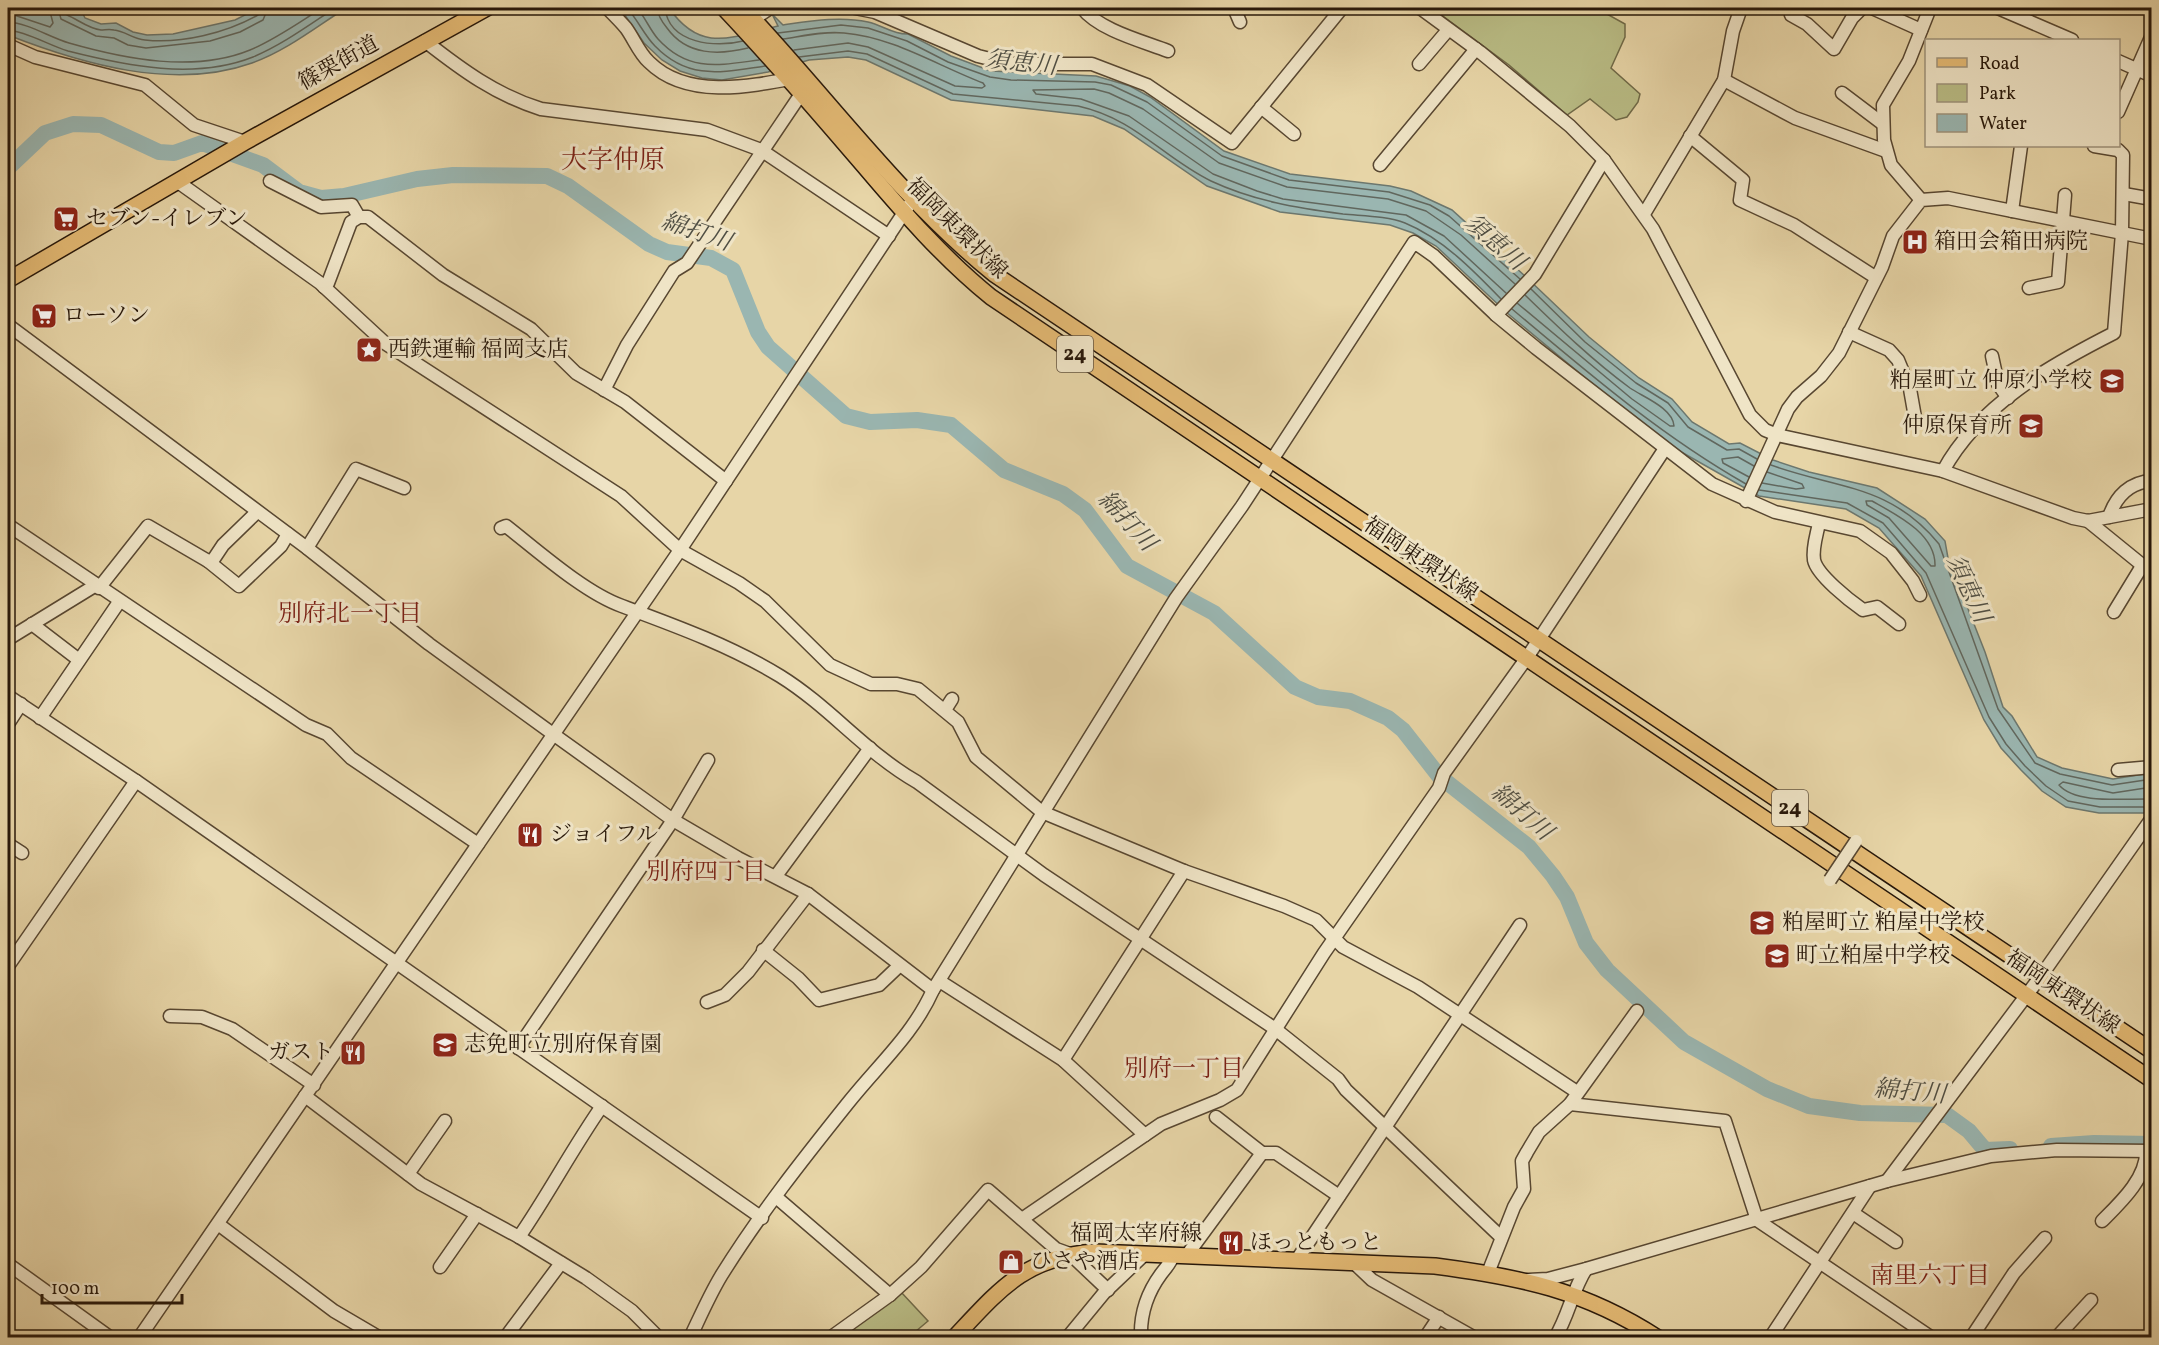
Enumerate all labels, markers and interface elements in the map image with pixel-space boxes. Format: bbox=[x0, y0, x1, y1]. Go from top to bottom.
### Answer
street label: 篠栗街道 bbox=[293, 29, 385, 99]
legend bbox=[1925, 39, 2120, 147]
water label: 須恵川 bbox=[983, 43, 1062, 85]
text: Road bbox=[1979, 52, 2020, 77]
text: Park bbox=[1979, 82, 2016, 107]
text: Water bbox=[1979, 112, 2027, 137]
district label: 大字仲原 bbox=[561, 143, 665, 179]
street label: 福岡東環状線 bbox=[898, 171, 1014, 287]
supermarket icon: セブン-イレブン bbox=[51, 204, 81, 234]
place label: セブン-イレブン bbox=[86, 204, 247, 235]
water label: 綿打川 bbox=[656, 205, 738, 262]
water label: 須恵川 bbox=[1456, 207, 1535, 281]
hospital icon: 箱田会箱田病院 bbox=[1900, 227, 1930, 257]
place label: 箱田会箱田病院 bbox=[1934, 227, 2088, 258]
supermarket icon: ローソン bbox=[29, 301, 59, 331]
place label: ローソン bbox=[63, 301, 150, 332]
place icon: 西鉄運輸 福岡支店 bbox=[354, 335, 384, 365]
place label: 西鉄運輸 福岡支店 bbox=[388, 335, 568, 366]
road number: 24 bbox=[1057, 336, 1093, 372]
place label: 粕屋町立 仲原小学校 bbox=[1890, 366, 2092, 397]
school or university icon: 粕屋町立 仲原小学校 bbox=[2097, 366, 2127, 396]
place label: 仲原保育所 bbox=[1902, 411, 2012, 442]
school or university icon: 仲原保育所 bbox=[2016, 411, 2046, 441]
water label: 綿打川 bbox=[1089, 484, 1165, 562]
street label: 福岡東環状線 bbox=[1357, 510, 1483, 610]
water label: 須恵川 bbox=[1936, 549, 1999, 632]
district label: 別府北一丁目 bbox=[278, 598, 422, 632]
water label: 綿打川 bbox=[1483, 777, 1562, 851]
road number: 24 bbox=[1772, 790, 1808, 826]
restaurant icon: ジョイフル bbox=[515, 820, 545, 850]
place label: ジョイフル bbox=[550, 820, 658, 851]
district label: 別府四丁目 bbox=[646, 856, 766, 890]
school or university icon: 粕屋町立 粕屋中学校 bbox=[1747, 908, 1777, 938]
place label: 粕屋町立 粕屋中学校 bbox=[1782, 908, 1984, 939]
school or university icon: 町立粕屋中学校 bbox=[1762, 941, 1792, 971]
place label: 町立粕屋中学校 bbox=[1796, 941, 1950, 972]
street label: 福岡東環状線 bbox=[1999, 943, 2125, 1043]
school or university icon: 志免町立別府保育園 bbox=[430, 1030, 460, 1060]
place label: 志免町立別府保育園 bbox=[464, 1030, 662, 1061]
place label: ガスト bbox=[268, 1038, 334, 1069]
restaurant icon: ガスト bbox=[338, 1038, 368, 1068]
district label: 別府一丁目 bbox=[1124, 1053, 1244, 1087]
water label: 綿打川 bbox=[1873, 1073, 1950, 1113]
street label: 福岡太宰府線 bbox=[1070, 1219, 1202, 1250]
restaurant icon: ほっともっと bbox=[1216, 1228, 1246, 1258]
place label: ほっともっと bbox=[1250, 1228, 1382, 1259]
shop icon: ひさや酒店 bbox=[996, 1247, 1026, 1277]
place label: ひさや酒店 bbox=[1030, 1247, 1140, 1278]
district label: 南里六丁目 bbox=[1870, 1260, 1990, 1294]
scale bar bbox=[42, 1267, 182, 1305]
text: 100 m bbox=[51, 1277, 100, 1302]

